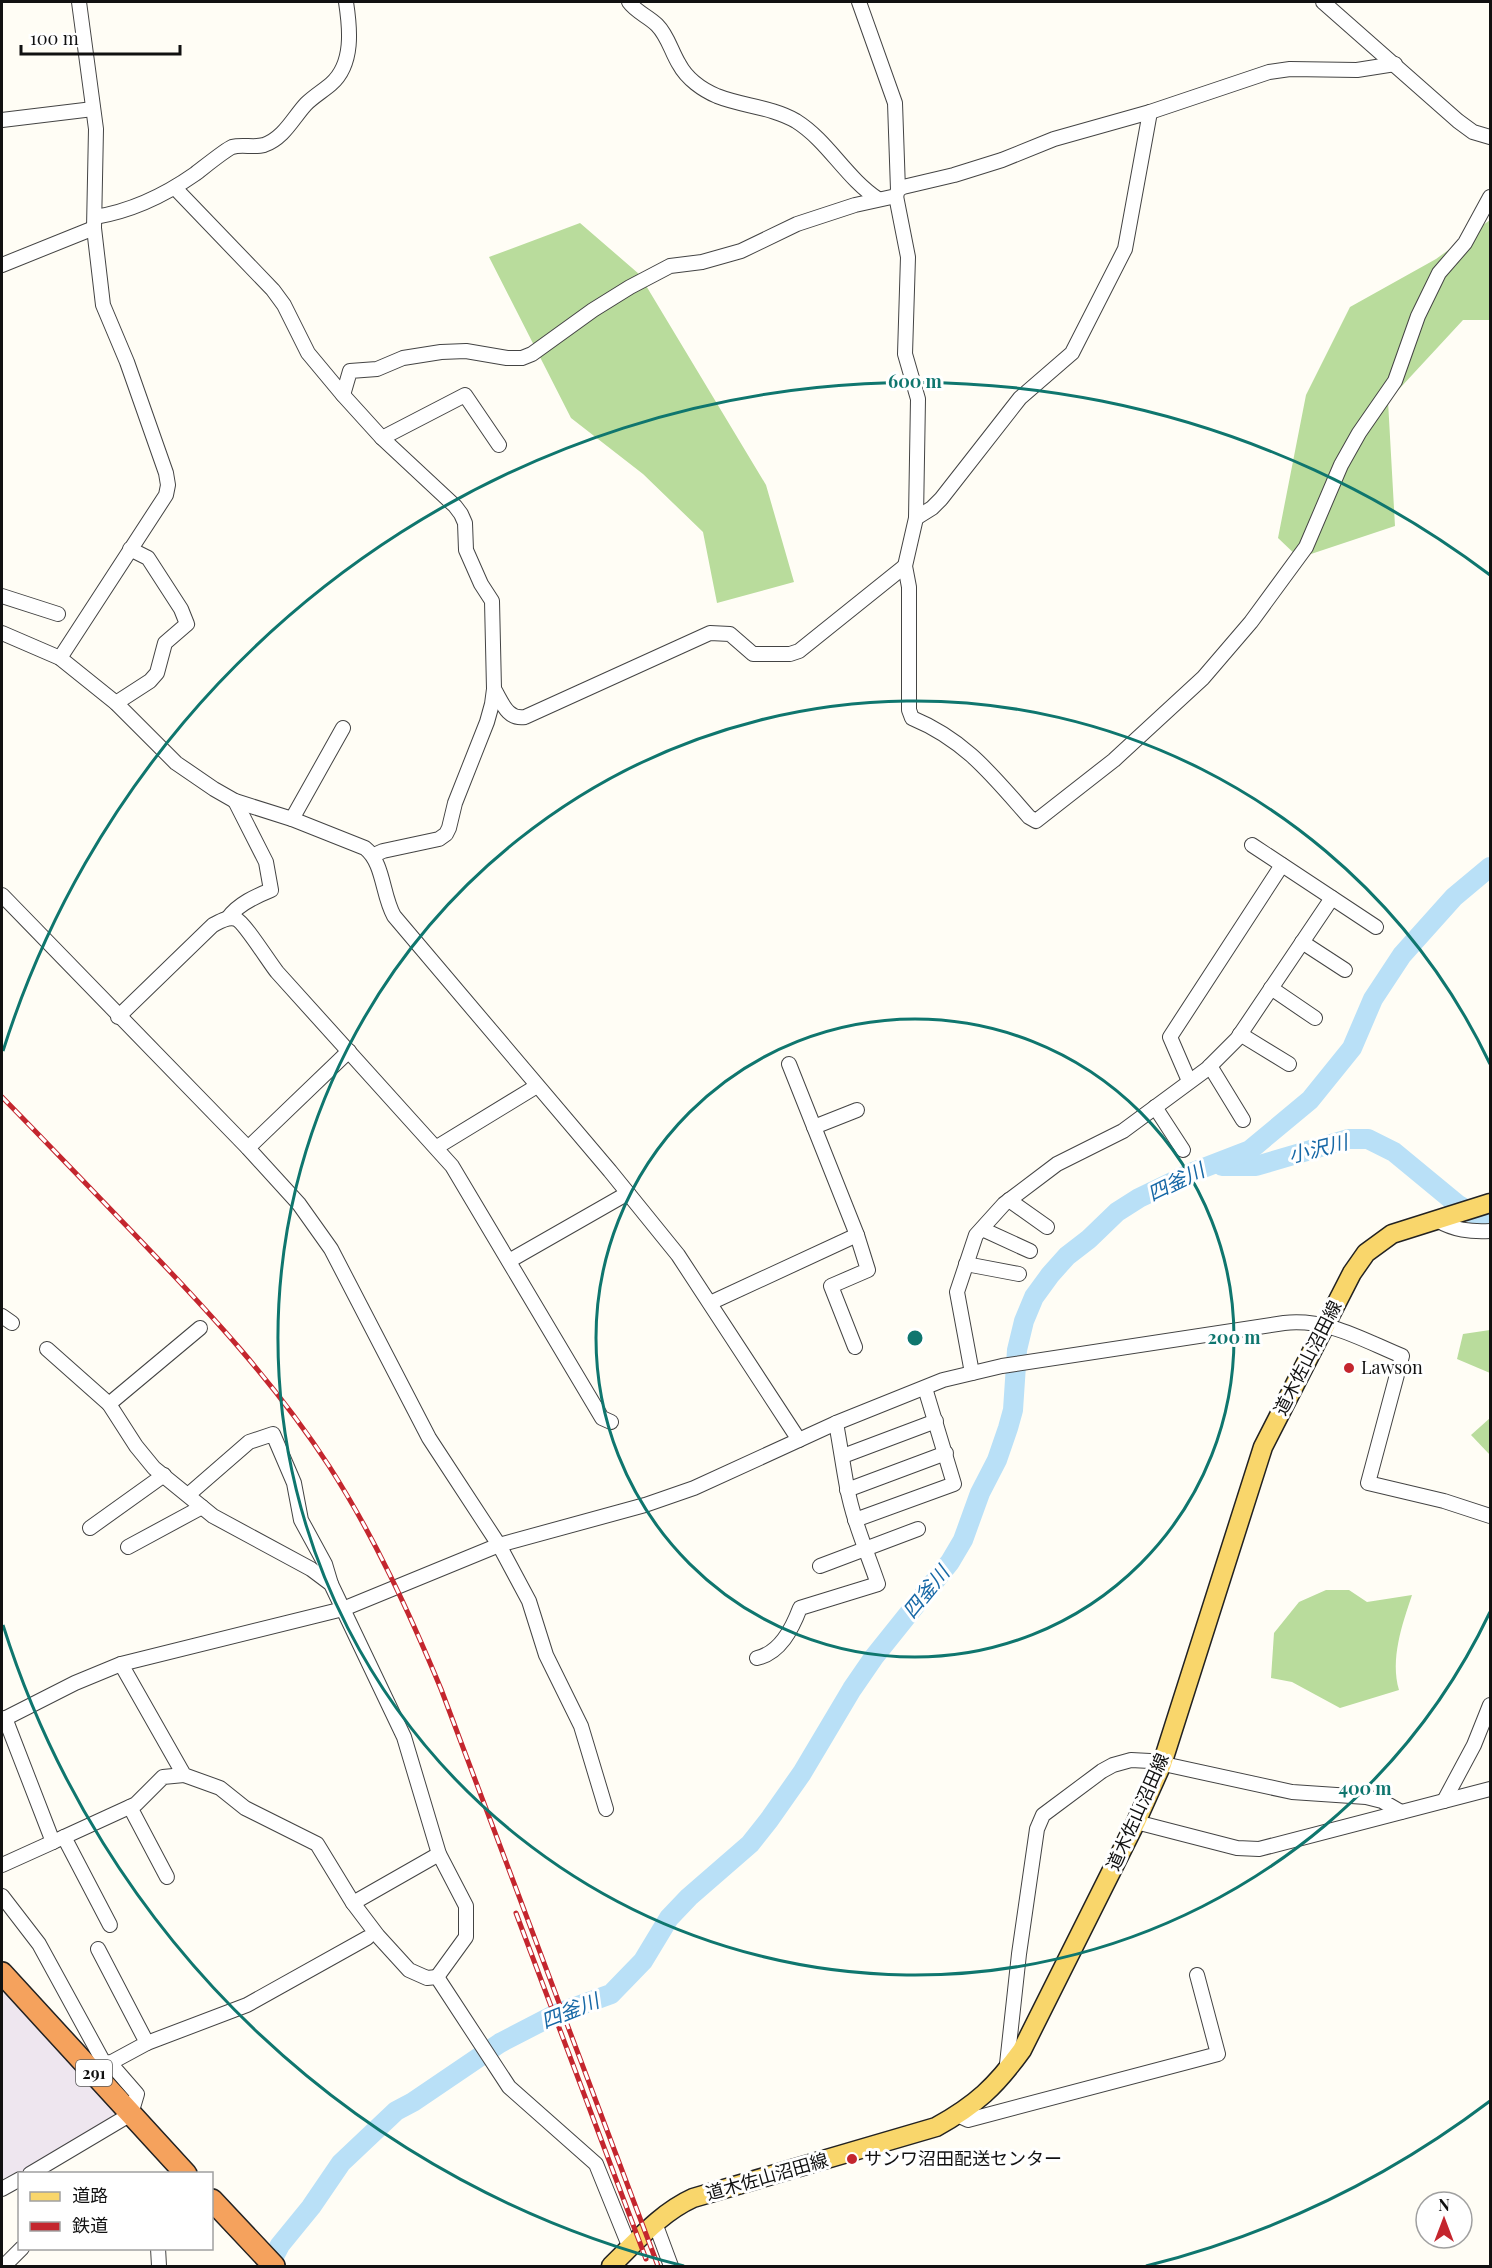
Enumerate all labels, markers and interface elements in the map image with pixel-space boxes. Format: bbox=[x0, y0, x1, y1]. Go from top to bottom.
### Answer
scale bar bbox=[21, 18, 180, 56]
text: 100 m bbox=[30, 26, 79, 50]
text: 600 m bbox=[888, 369, 943, 393]
water label: 小沢川 bbox=[1285, 1127, 1352, 1168]
water label: 四釜川 bbox=[1142, 1154, 1210, 1206]
street label: 道木佐山沼田線 bbox=[1268, 1296, 1346, 1419]
text: 200 m bbox=[1207, 1325, 1261, 1349]
centre of rings bbox=[905, 1328, 925, 1348]
place label: Lawson bbox=[1361, 1355, 1423, 1379]
marker: Lawson bbox=[1342, 1361, 1356, 1375]
water label: 四釜川 bbox=[895, 1558, 955, 1623]
street label: 道木佐山沼田線 bbox=[1100, 1749, 1174, 1874]
text: 400 m bbox=[1338, 1776, 1392, 1800]
water label: 四釜川 bbox=[537, 1985, 604, 2033]
road number: 291 bbox=[76, 2060, 112, 2086]
place label: サンワ沼田配送センター bbox=[864, 2146, 1062, 2170]
street label: 道木佐山沼田線 bbox=[703, 2147, 831, 2205]
marker: サンワ沼田配送センター bbox=[845, 2152, 859, 2166]
legend bbox=[18, 2172, 213, 2250]
text: 道路 bbox=[72, 2183, 108, 2207]
north arrow bbox=[1414, 2190, 1474, 2250]
text: N bbox=[1438, 2194, 1450, 2215]
text: 鉄道 bbox=[72, 2213, 108, 2237]

